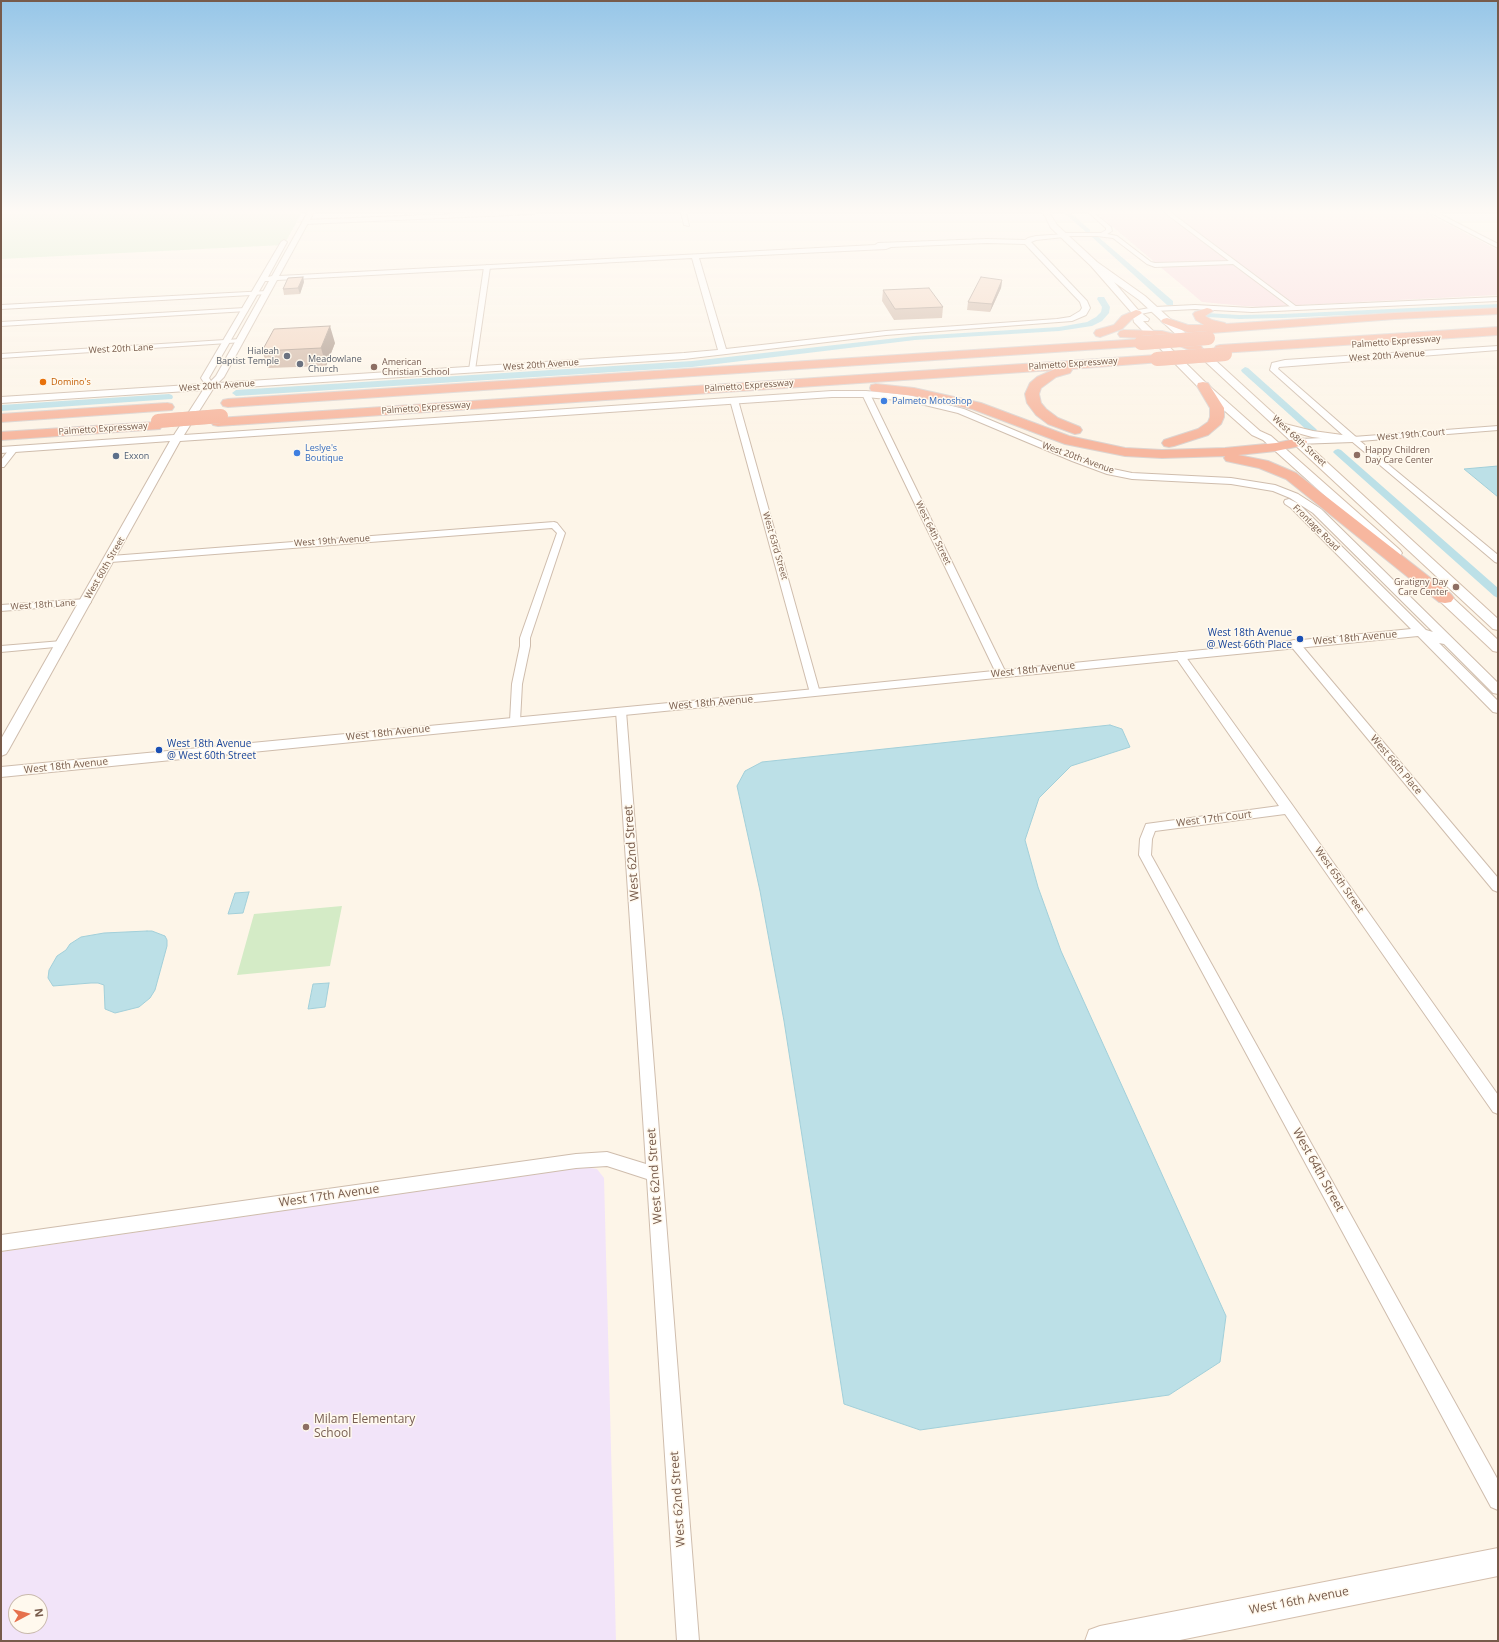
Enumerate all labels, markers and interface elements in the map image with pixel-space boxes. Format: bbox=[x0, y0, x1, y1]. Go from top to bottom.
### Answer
street label: Palmetto Expressway bbox=[1351, 334, 1441, 350]
street label: West 20th Lane bbox=[88, 342, 154, 356]
place label: Hialeah Baptist Temple bbox=[216, 346, 279, 367]
street label: West 20th Avenue bbox=[1349, 348, 1425, 364]
marker: Hialeah Baptist Temple bbox=[282, 351, 292, 361]
place label: Meadowlane Church bbox=[308, 354, 362, 375]
street label: Palmetto Expressway bbox=[1028, 356, 1118, 372]
place label: American Christian School bbox=[382, 357, 450, 378]
street label: West 20th Avenue bbox=[503, 357, 579, 373]
marker: Meadowlane Church bbox=[295, 359, 305, 369]
marker: American Christian School bbox=[369, 362, 379, 372]
marker: Domino's bbox=[38, 377, 48, 387]
place label: Domino's bbox=[51, 377, 91, 387]
street label: West 20th Avenue bbox=[179, 378, 255, 394]
street label: Palmetto Expressway bbox=[704, 378, 794, 394]
marker: Palmeto Motoshop bbox=[879, 396, 889, 406]
place label: Palmeto Motoshop bbox=[892, 396, 972, 406]
street label: Palmetto Expressway bbox=[381, 400, 471, 416]
street label: West 68th Street bbox=[1270, 413, 1328, 469]
street label: Palmetto Expressway bbox=[58, 421, 148, 437]
street label: West 19th Court bbox=[1377, 427, 1445, 443]
street label: West 20th Avenue bbox=[1040, 440, 1116, 476]
place label: Leslye's Boutique bbox=[305, 443, 343, 464]
place label: Happy Children Day Care Center bbox=[1365, 445, 1433, 466]
marker: Leslye's Boutique bbox=[292, 448, 302, 458]
marker: Happy Children Day Care Center bbox=[1352, 450, 1362, 460]
marker: Exxon bbox=[111, 451, 121, 461]
place label: Exxon bbox=[124, 451, 149, 461]
street label: West 64th Street bbox=[913, 499, 953, 567]
street label: Frontage Road bbox=[1291, 503, 1341, 553]
street label: West 63rd Street bbox=[760, 511, 790, 581]
street label: West 19th Avenue bbox=[294, 533, 370, 549]
street label: West 60th Street bbox=[83, 535, 127, 601]
place label: Gratigny Day Care Center bbox=[1394, 577, 1448, 598]
marker: Gratigny Day Care Center bbox=[1451, 582, 1461, 592]
street label: West 18th Lane bbox=[10, 597, 76, 613]
place label: West 18th Avenue @ West 66th Place bbox=[1206, 627, 1292, 650]
street label: West 18th Avenue bbox=[1312, 628, 1398, 648]
marker: West 18th Avenue @ West 66th Place bbox=[1295, 634, 1305, 644]
street label: West 18th Avenue bbox=[990, 660, 1076, 680]
street label: West 18th Avenue bbox=[668, 693, 754, 713]
street label: West 18th Avenue bbox=[345, 723, 431, 743]
street label: West 66th Place bbox=[1368, 733, 1424, 797]
place label: West 18th Avenue @ West 60th Street bbox=[167, 738, 256, 762]
marker: West 18th Avenue @ West 60th Street bbox=[154, 745, 164, 755]
street label: West 18th Avenue bbox=[23, 756, 109, 776]
street label: West 62nd Street bbox=[621, 805, 643, 901]
street label: West 17th Court bbox=[1176, 808, 1252, 830]
street label: West 65th Street bbox=[1312, 845, 1366, 915]
street label: West 64th Street bbox=[1289, 1126, 1347, 1214]
street label: West 62nd Street bbox=[644, 1128, 666, 1224]
street label: West 17th Avenue bbox=[278, 1182, 380, 1210]
place label: Milam Elementary School bbox=[314, 1413, 415, 1441]
marker: Milam Elementary School bbox=[301, 1422, 311, 1432]
street label: West 62nd Street bbox=[667, 1451, 689, 1547]
street label: West 16th Avenue bbox=[1248, 1584, 1350, 1618]
north arrow bbox=[8, 1594, 48, 1634]
text: N bbox=[31, 1607, 47, 1618]

